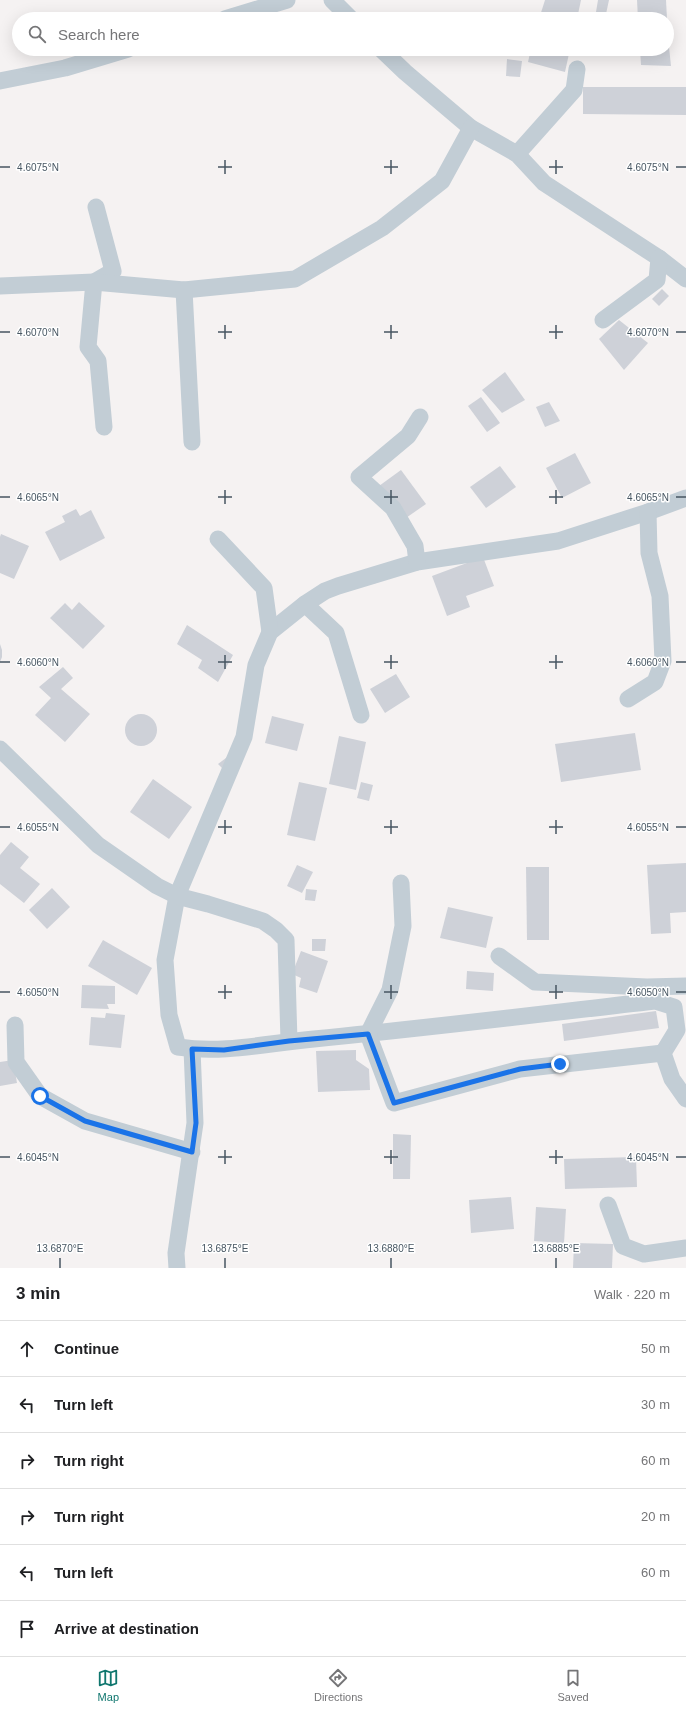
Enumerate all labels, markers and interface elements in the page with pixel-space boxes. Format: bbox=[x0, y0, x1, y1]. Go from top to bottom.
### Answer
search box bbox=[12, 12, 674, 56]
icon: search bbox=[26, 23, 48, 45]
text: Search here bbox=[58, 26, 140, 43]
text: 4.6075°N bbox=[17, 162, 59, 173]
text: 4.6075°N bbox=[627, 162, 669, 173]
text: 4.6070°N bbox=[17, 327, 59, 338]
text: 4.6070°N bbox=[627, 327, 669, 338]
text: 4.6065°N bbox=[17, 492, 59, 503]
text: 4.6065°N bbox=[627, 492, 669, 503]
text: 4.6060°N bbox=[17, 657, 59, 668]
text: 4.6060°N bbox=[627, 657, 669, 668]
text: 4.6055°N bbox=[17, 822, 59, 833]
text: 4.6055°N bbox=[627, 822, 669, 833]
text: 4.6050°N bbox=[17, 987, 59, 998]
text: 4.6050°N bbox=[627, 987, 669, 998]
route end bbox=[551, 1055, 569, 1073]
route start bbox=[31, 1087, 49, 1105]
text: 4.6045°N bbox=[17, 1152, 59, 1163]
text: 4.6045°N bbox=[627, 1152, 669, 1163]
text: 13.6870°E bbox=[37, 1243, 84, 1254]
text: 13.6875°E bbox=[202, 1243, 249, 1254]
text: 13.6880°E bbox=[368, 1243, 415, 1254]
text: 13.6885°E bbox=[533, 1243, 580, 1254]
text: 3 min bbox=[16, 1284, 60, 1303]
text: Walk · 220 m bbox=[594, 1287, 670, 1302]
icon: ahead bbox=[16, 1338, 38, 1360]
text: Continue bbox=[54, 1340, 119, 1357]
text: 50 m bbox=[641, 1341, 670, 1356]
icon: left bbox=[16, 1394, 38, 1416]
text: Turn left bbox=[54, 1396, 113, 1413]
text: 30 m bbox=[641, 1397, 670, 1412]
icon: right bbox=[16, 1450, 38, 1472]
text: Turn right bbox=[54, 1452, 124, 1469]
text: 60 m bbox=[641, 1453, 670, 1468]
icon: right bbox=[16, 1506, 38, 1528]
text: Turn right bbox=[54, 1508, 124, 1525]
text: 20 m bbox=[641, 1509, 670, 1524]
icon: left bbox=[16, 1562, 38, 1584]
text: Turn left bbox=[54, 1564, 113, 1581]
text: 60 m bbox=[641, 1565, 670, 1580]
icon: arrive bbox=[16, 1618, 38, 1640]
text: Arrive at destination bbox=[54, 1620, 199, 1637]
tab: Map bbox=[97, 1667, 119, 1703]
tab: Directions bbox=[314, 1667, 363, 1703]
tab: Saved bbox=[557, 1667, 589, 1703]

